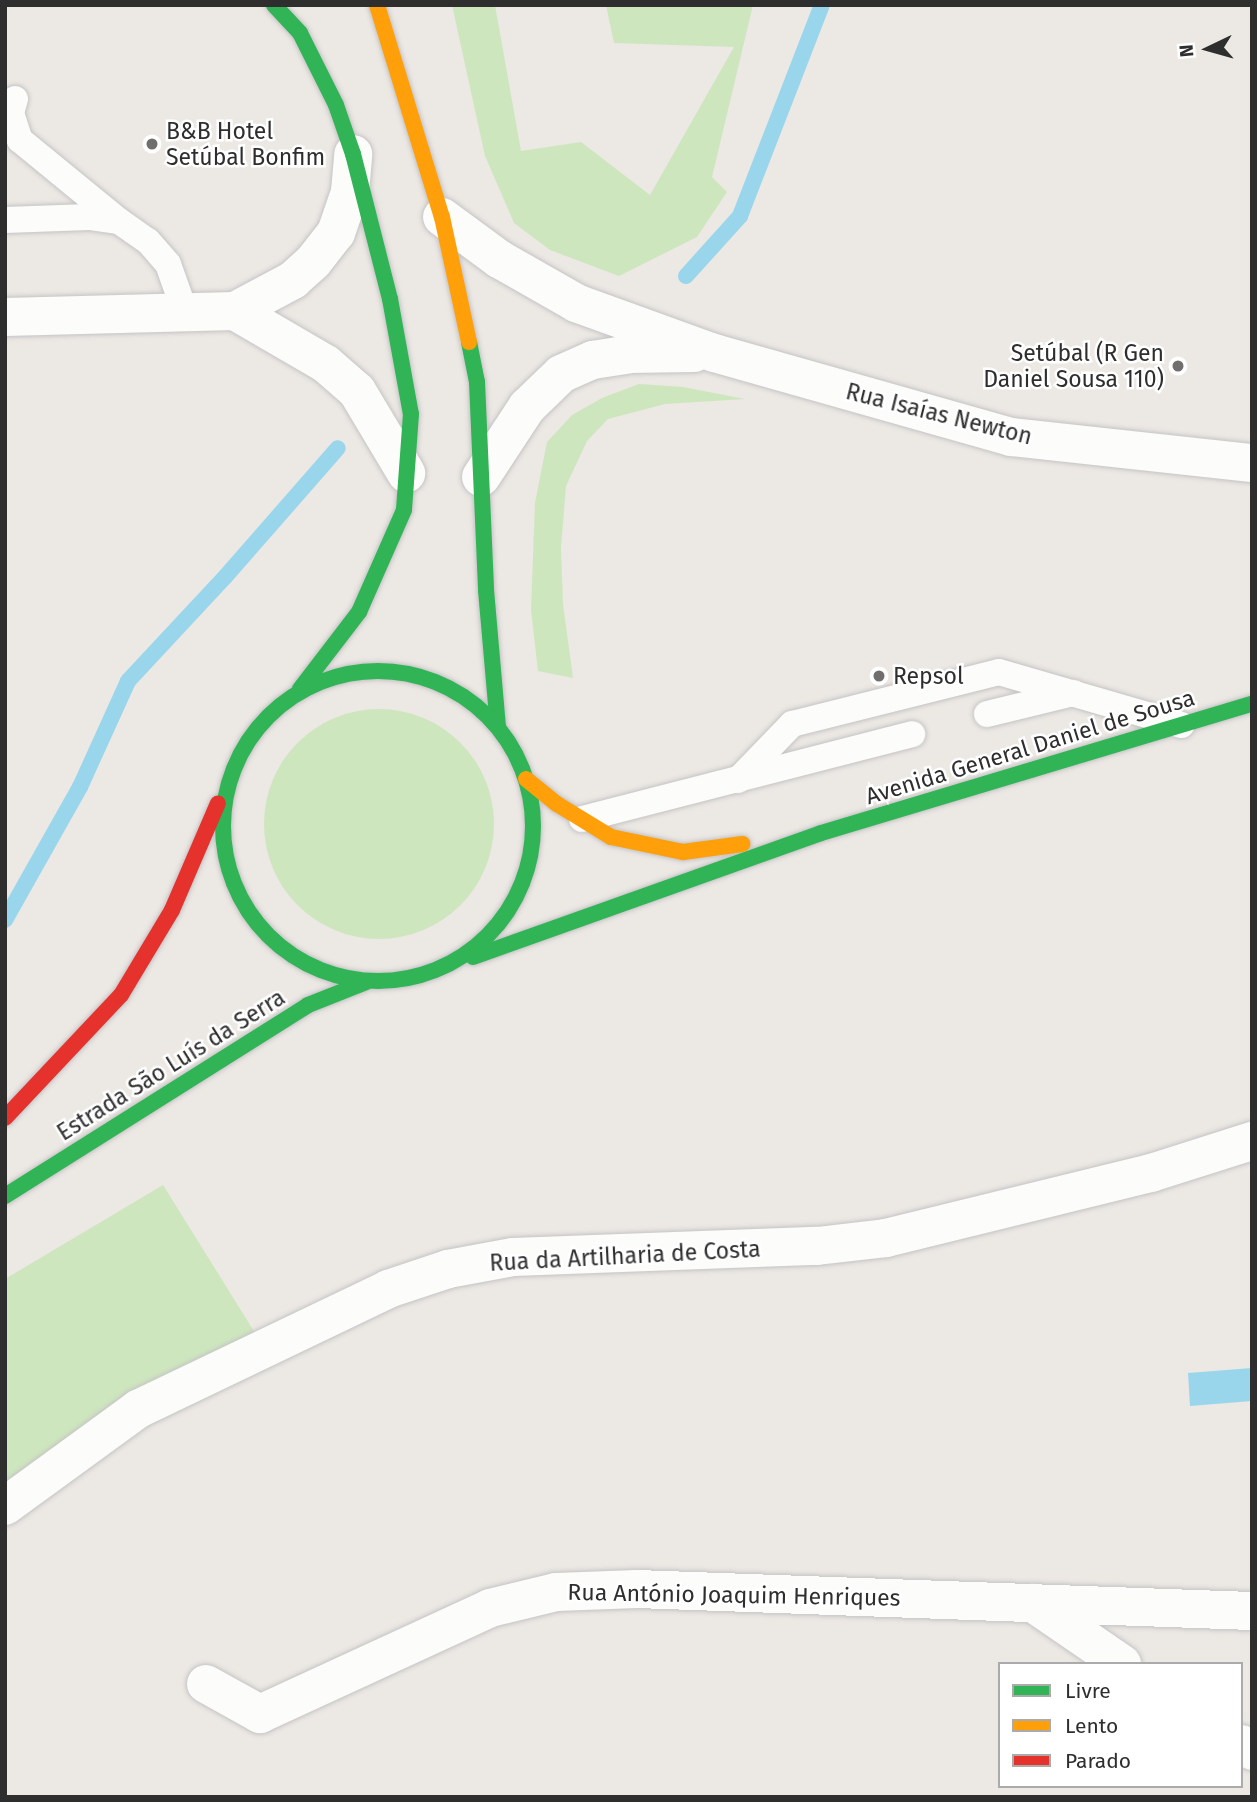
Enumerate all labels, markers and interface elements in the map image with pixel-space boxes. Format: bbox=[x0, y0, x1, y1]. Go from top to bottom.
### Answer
north arrow bbox=[1173, 14, 1243, 84]
text: N bbox=[1175, 44, 1199, 58]
place label: B&B Hotel Setúbal Bonfim bbox=[166, 117, 325, 171]
marker: B&B Hotel Setúbal Bonfim bbox=[144, 136, 160, 152]
place label: Setúbal (R Gen Daniel Sousa 110) bbox=[983, 339, 1164, 393]
marker: Setúbal (R Gen Daniel Sousa 110) bbox=[1170, 358, 1186, 374]
street label: Rua Isaías Newton bbox=[843, 378, 1035, 450]
place label: Repsol bbox=[893, 662, 964, 690]
marker: Repsol bbox=[871, 668, 887, 684]
street label: Avenida General Daniel de Sousa bbox=[862, 684, 1198, 810]
street label: Estrada São Luís da Serra bbox=[52, 983, 290, 1147]
street label: Rua da Artilharia de Costa bbox=[489, 1235, 761, 1277]
street label: Rua António Joaquim Henriques bbox=[567, 1578, 901, 1612]
legend bbox=[998, 1662, 1243, 1788]
text: Livre bbox=[1065, 1678, 1111, 1704]
text: Lento bbox=[1065, 1713, 1118, 1739]
text: Parado bbox=[1065, 1748, 1131, 1774]

